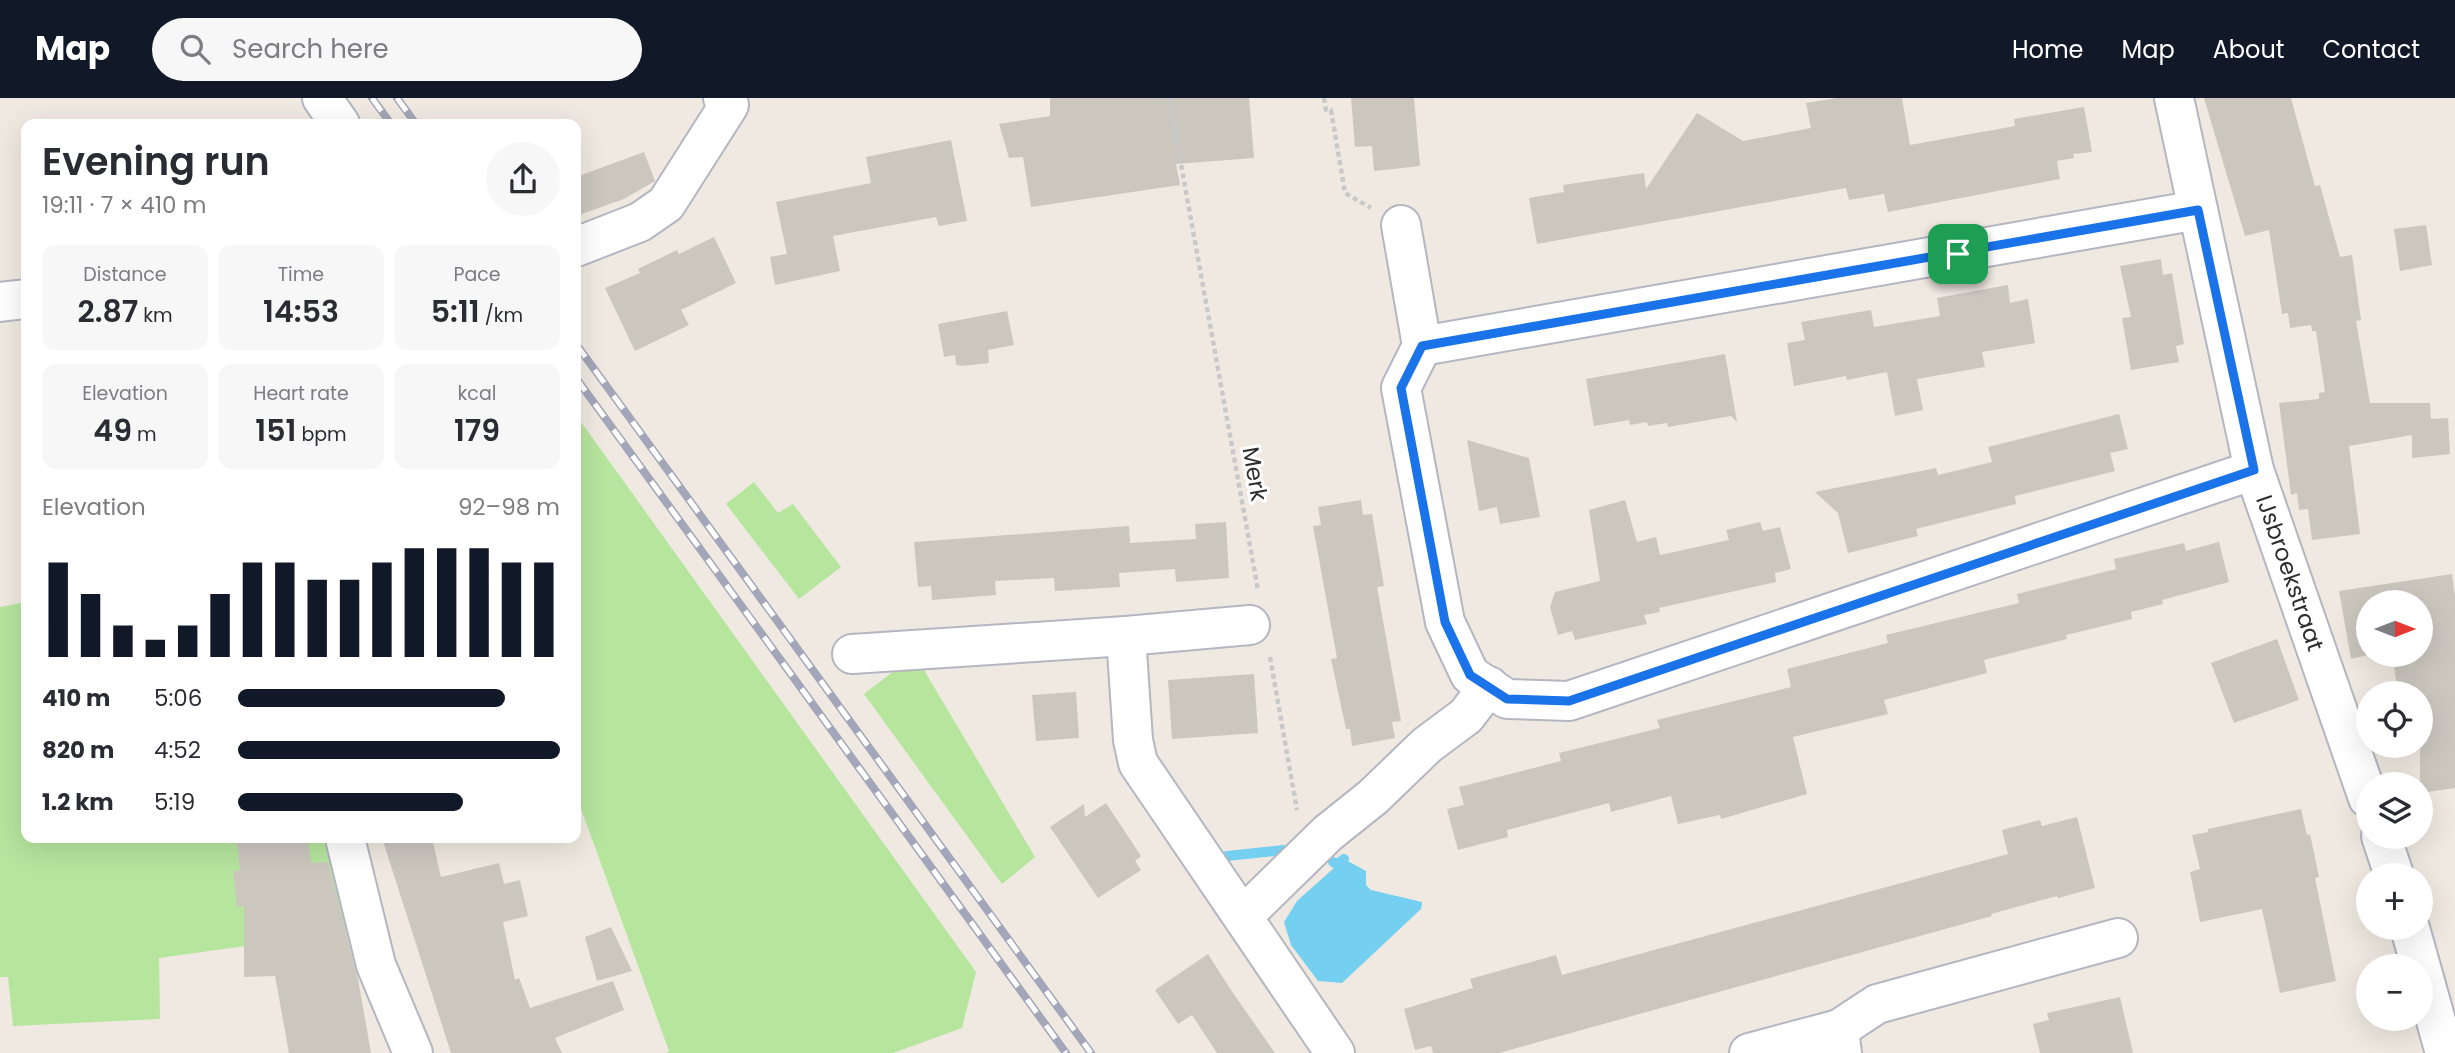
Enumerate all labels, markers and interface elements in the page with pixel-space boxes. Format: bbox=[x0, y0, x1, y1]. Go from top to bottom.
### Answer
search box bbox=[152, 18, 642, 81]
text: Map bbox=[35, 25, 110, 72]
icon: search bbox=[176, 30, 214, 68]
text: Search here bbox=[232, 31, 389, 67]
text: Home bbox=[2012, 33, 2084, 66]
text: Map bbox=[2122, 33, 2175, 66]
text: About bbox=[2213, 33, 2284, 66]
text: Contact bbox=[2322, 33, 2420, 66]
text: Evening run bbox=[42, 135, 270, 188]
button: share bbox=[486, 142, 560, 216]
text: 19:11 · 7 × 410 m bbox=[42, 189, 206, 221]
pin bbox=[1928, 224, 1988, 284]
icon: arrive bbox=[1939, 235, 1977, 273]
text: Distance bbox=[83, 261, 167, 288]
text: Time bbox=[278, 261, 324, 288]
text: Pace bbox=[453, 261, 501, 288]
text: 2.87 bbox=[77, 290, 138, 333]
text: 14:53 bbox=[263, 290, 339, 333]
text: 5:11 bbox=[431, 290, 480, 333]
text: km bbox=[138, 302, 173, 329]
text: /km bbox=[480, 302, 523, 329]
text: Elevation bbox=[82, 380, 168, 407]
text: Heart rate bbox=[253, 380, 349, 407]
text: kcal bbox=[458, 380, 496, 407]
text: 49 bbox=[93, 409, 132, 452]
text: 151 bbox=[255, 409, 296, 452]
text: 179 bbox=[454, 409, 500, 452]
text: m bbox=[132, 421, 157, 448]
text: bpm bbox=[296, 421, 347, 448]
street label: Merk bbox=[1235, 444, 1276, 504]
text: Elevation bbox=[42, 491, 146, 523]
text: 92–98 m bbox=[458, 491, 560, 523]
street label: IJsbroekstraat bbox=[2248, 491, 2332, 655]
north arrow bbox=[2356, 590, 2432, 667]
map controls bbox=[2356, 590, 2433, 1031]
button: locate bbox=[2356, 681, 2433, 758]
text: 410 m bbox=[42, 682, 110, 714]
text: 5:06 bbox=[154, 682, 202, 714]
text: 820 m bbox=[42, 734, 114, 766]
text: 4:52 bbox=[154, 734, 201, 766]
button: layers bbox=[2356, 772, 2433, 849]
text: 1.2 km bbox=[42, 786, 114, 818]
text: 5:19 bbox=[154, 786, 195, 818]
button: + bbox=[2356, 863, 2433, 940]
button: − bbox=[2356, 954, 2433, 1031]

